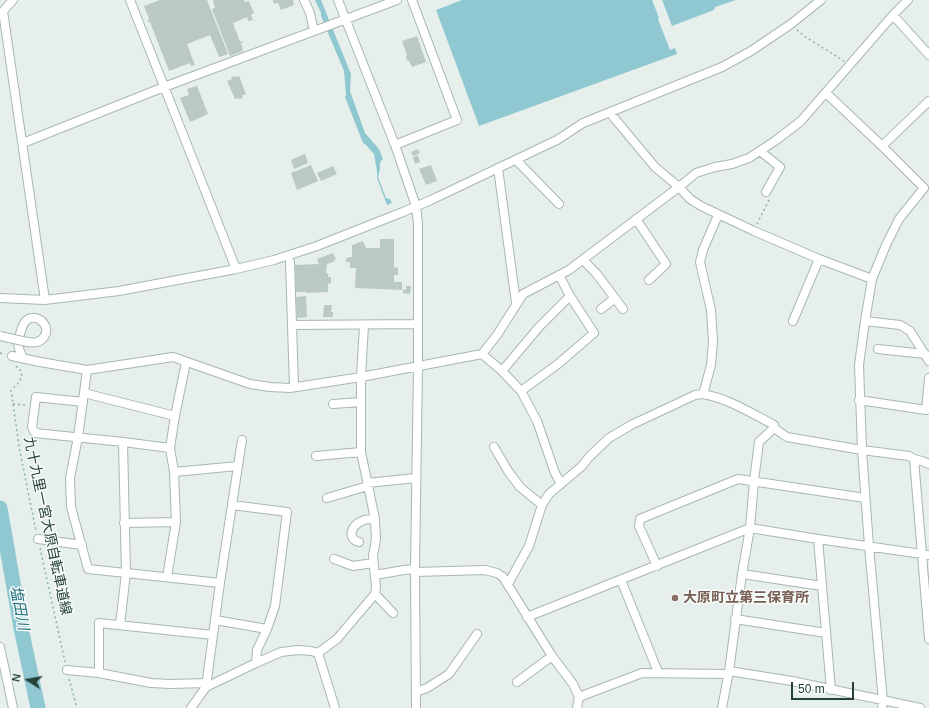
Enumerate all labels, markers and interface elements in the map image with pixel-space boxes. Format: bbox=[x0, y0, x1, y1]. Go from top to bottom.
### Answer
street label: 九十九里一宮大原自転車道線 bbox=[20, 435, 74, 617]
water label: 塩田川 bbox=[6, 584, 32, 632]
place label: 大原町立第三保育所 bbox=[683, 590, 809, 606]
marker: 大原町立第三保育所 bbox=[670, 593, 680, 603]
north arrow bbox=[8, 660, 48, 700]
text: N bbox=[10, 673, 23, 683]
scale bar bbox=[793, 674, 856, 700]
text: 50 m bbox=[798, 682, 825, 696]

